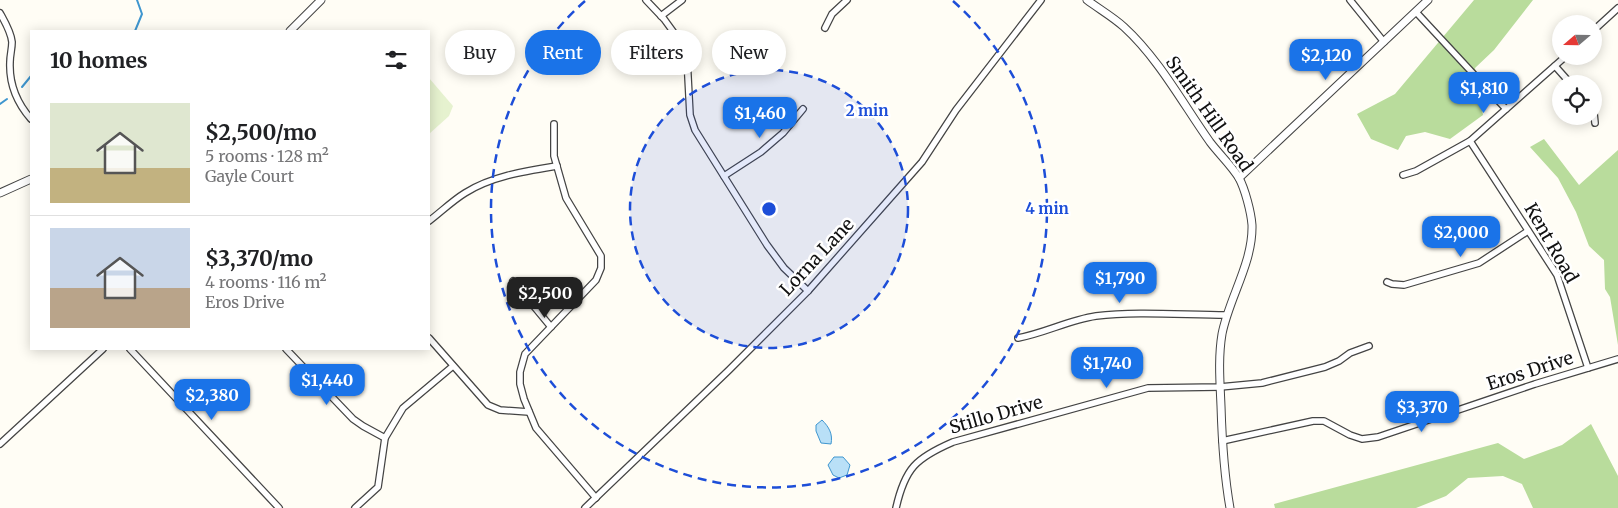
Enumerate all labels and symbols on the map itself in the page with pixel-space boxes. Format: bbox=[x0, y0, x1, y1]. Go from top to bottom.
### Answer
north arrow bbox=[1552, 15, 1602, 65]
pin: $2,120 bbox=[1285, 38, 1367, 81]
street label: Smith Hill Road bbox=[1161, 51, 1258, 176]
pin: $1,810 bbox=[1443, 72, 1525, 114]
pin: $1,460 bbox=[719, 96, 801, 139]
text: 2 min bbox=[846, 101, 888, 120]
text: 4 min bbox=[1025, 199, 1069, 218]
street label: Kent Road bbox=[1519, 199, 1584, 287]
centre of rings bbox=[760, 200, 778, 218]
street label: Lorna Lane bbox=[775, 213, 859, 301]
pin: $2,000 bbox=[1420, 216, 1502, 258]
pin: $1,790 bbox=[1079, 262, 1161, 304]
pin: $2,500 bbox=[504, 276, 586, 319]
pin: $1,740 bbox=[1066, 346, 1148, 389]
street label: Eros Drive bbox=[1484, 346, 1576, 395]
pin: $1,440 bbox=[286, 364, 368, 406]
pin: $2,380 bbox=[171, 378, 253, 421]
street label: Stillo Drive bbox=[946, 390, 1045, 439]
pin: $3,370 bbox=[1381, 390, 1463, 433]

